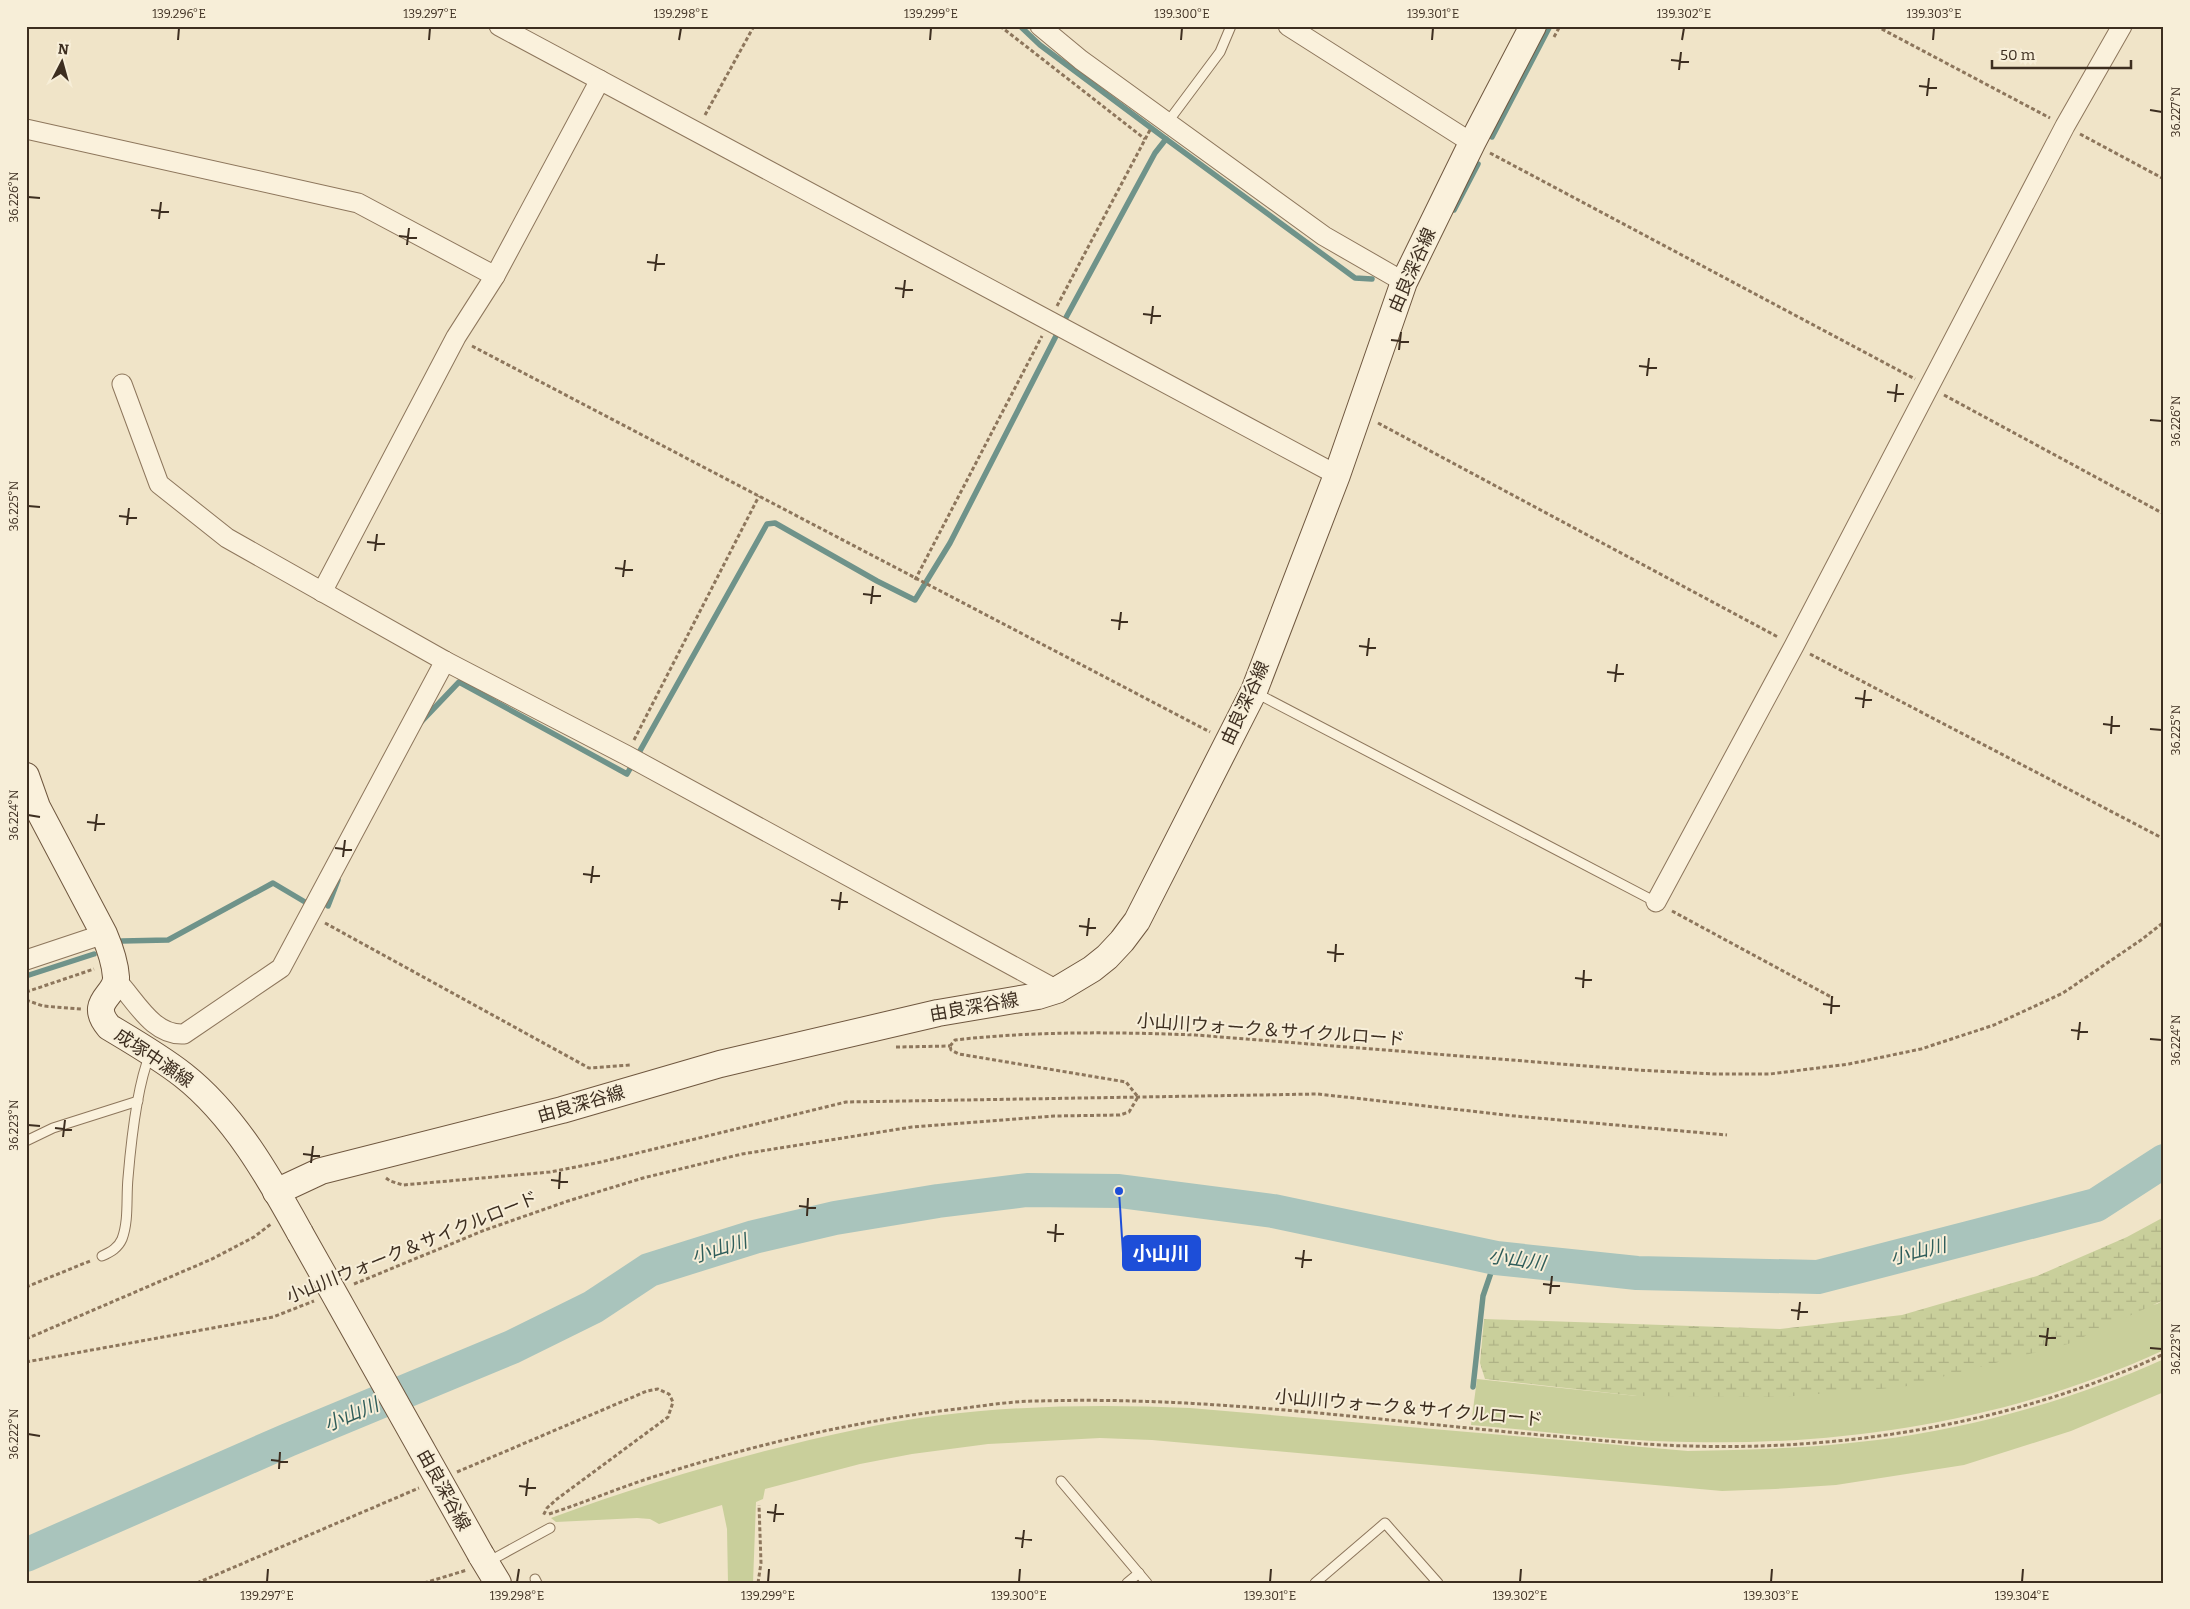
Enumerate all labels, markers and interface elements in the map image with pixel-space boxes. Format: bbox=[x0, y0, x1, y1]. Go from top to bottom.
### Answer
text: 139.296°E bbox=[152, 7, 206, 21]
text: 139.297°E bbox=[403, 7, 457, 21]
text: 139.298°E bbox=[654, 7, 708, 21]
text: 139.299°E bbox=[904, 7, 958, 21]
text: 139.300°E bbox=[1154, 7, 1210, 21]
text: 139.301°E bbox=[1407, 7, 1459, 21]
text: 139.302°E bbox=[1657, 7, 1711, 21]
text: 139.303°E bbox=[1907, 7, 1961, 21]
north arrow bbox=[38, 38, 88, 88]
scale bar bbox=[1992, 38, 2131, 70]
text: N bbox=[57, 41, 70, 59]
text: 50 m bbox=[2000, 46, 2036, 64]
text: 36.227°N bbox=[2169, 86, 2183, 137]
text: 36.226°N bbox=[7, 171, 21, 223]
street label: 由良深谷線 bbox=[1384, 224, 1440, 316]
text: 36.226°N bbox=[2169, 395, 2183, 447]
text: 36.225°N bbox=[7, 480, 21, 531]
street label: 由良深谷線 bbox=[1216, 658, 1274, 748]
text: 36.225°N bbox=[2169, 704, 2183, 755]
text: 36.224°N bbox=[7, 789, 21, 840]
street label: 由良深谷線 bbox=[928, 988, 1020, 1026]
street label: 小山川ウォーク＆サイクルロード bbox=[1136, 1010, 1406, 1050]
text: 36.224°N bbox=[2169, 1014, 2183, 1065]
street label: 成塚中瀬線 bbox=[111, 1024, 197, 1092]
street label: 由良深谷線 bbox=[535, 1081, 627, 1127]
text: 36.223°N bbox=[7, 1099, 21, 1151]
street label: 小山川ウォーク＆サイクルロード bbox=[283, 1186, 541, 1308]
water label: 小山川 bbox=[689, 1229, 752, 1268]
water label: 小山川 bbox=[1888, 1233, 1950, 1270]
callout: 小山川 bbox=[1123, 1236, 1200, 1270]
text: 小山川 bbox=[1132, 1242, 1190, 1265]
water label: 小山川 bbox=[1487, 1244, 1549, 1275]
text: 36.223°N bbox=[2169, 1323, 2183, 1375]
street label: 小山川ウォーク＆サイクルロード bbox=[1274, 1385, 1544, 1431]
water label: 小山川 bbox=[320, 1392, 384, 1436]
text: 36.222°N bbox=[7, 1408, 21, 1459]
street label: 由良深谷線 bbox=[413, 1445, 475, 1535]
text: 139.297°E bbox=[240, 1589, 294, 1603]
text: 139.298°E bbox=[490, 1589, 544, 1603]
text: 139.299°E bbox=[741, 1589, 795, 1603]
text: 139.300°E bbox=[991, 1589, 1047, 1603]
text: 139.301°E bbox=[1244, 1589, 1296, 1603]
text: 139.302°E bbox=[1493, 1589, 1547, 1603]
text: 139.303°E bbox=[1744, 1589, 1798, 1603]
text: 139.304°E bbox=[1995, 1589, 2049, 1603]

